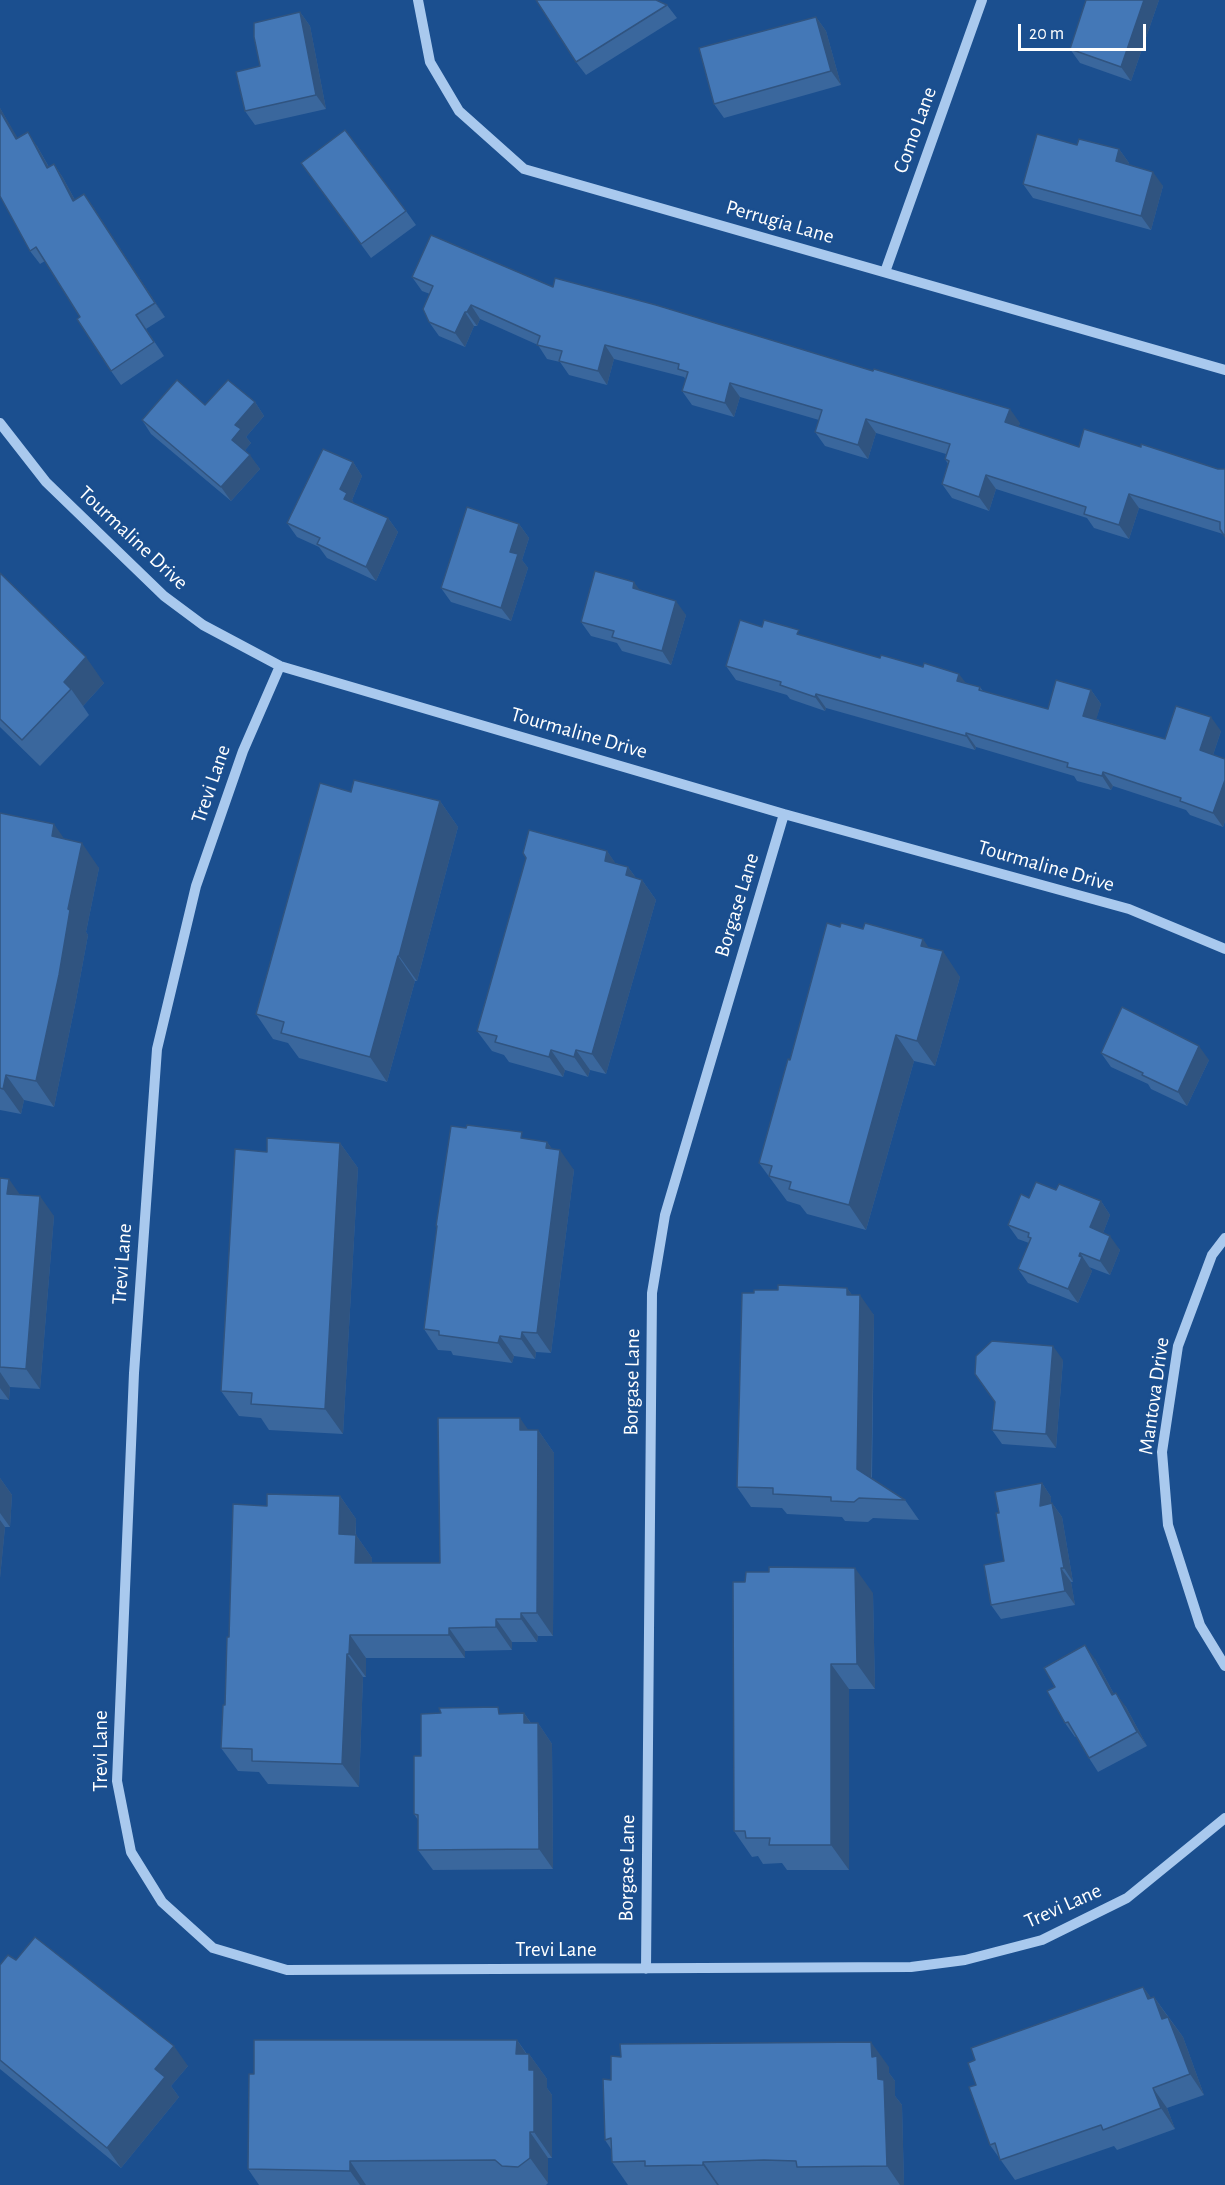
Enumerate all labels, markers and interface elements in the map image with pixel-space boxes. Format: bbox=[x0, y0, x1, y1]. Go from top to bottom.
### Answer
scale bar bbox=[1021, 12, 1148, 50]
text: 20 m bbox=[1029, 25, 1064, 43]
street label: Como Lane bbox=[888, 83, 942, 177]
street label: Perrugia Lane bbox=[723, 195, 837, 249]
street label: Tourmaline Drive bbox=[73, 481, 193, 595]
street label: Tourmaline Drive bbox=[508, 701, 650, 765]
street label: Trevi Lane bbox=[186, 741, 236, 827]
street label: Tourmaline Drive bbox=[975, 834, 1117, 898]
street label: Borgase Lane bbox=[709, 850, 765, 960]
street label: Trevi Lane bbox=[107, 1222, 137, 1306]
street label: Borgase Lane bbox=[618, 1328, 646, 1436]
street label: Mantova Drive bbox=[1133, 1336, 1175, 1456]
street label: Trevi Lane bbox=[88, 1710, 114, 1792]
street label: Borgase Lane bbox=[613, 1814, 641, 1922]
street label: Trevi Lane bbox=[1021, 1878, 1105, 1934]
street label: Trevi Lane bbox=[515, 1937, 597, 1963]

